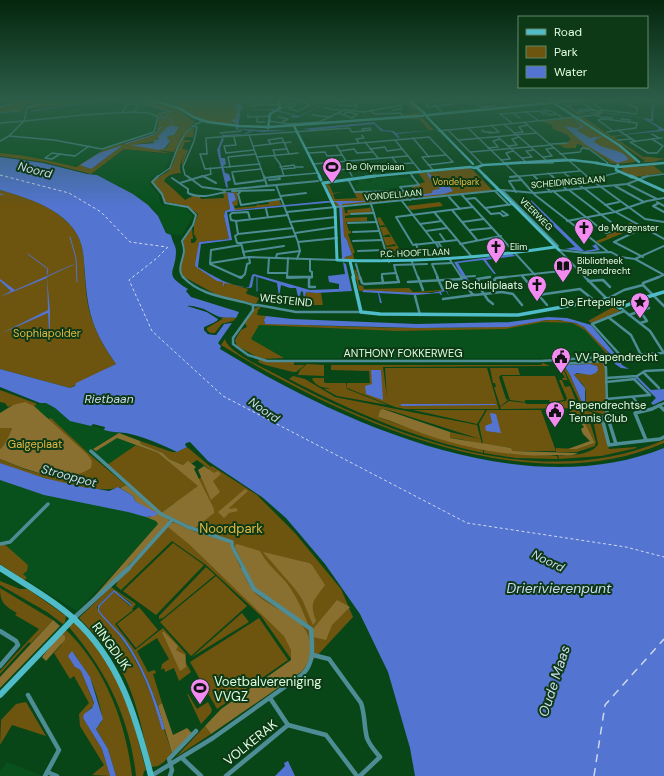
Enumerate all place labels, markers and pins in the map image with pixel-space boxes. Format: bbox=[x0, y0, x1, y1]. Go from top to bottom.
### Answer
sports icon: De Olympiaan bbox=[321, 156, 343, 184]
place label: De Olympiaan bbox=[346, 161, 404, 173]
church icon: de Morgenster bbox=[573, 217, 595, 245]
place label: de Morgenster bbox=[598, 222, 659, 234]
church icon: Elim bbox=[485, 236, 507, 264]
place label: Elim bbox=[510, 241, 527, 253]
library icon: Bibliotheek Papendrecht bbox=[552, 255, 574, 283]
place label: Bibliotheek Papendrecht bbox=[577, 255, 631, 277]
church icon: De Schuilplaats bbox=[526, 274, 548, 302]
place label: De Schuilplaats bbox=[445, 278, 523, 292]
place icon: De Ertepeller bbox=[629, 291, 651, 319]
place label: De Ertepeller bbox=[560, 295, 626, 309]
public building icon: VV Papendrecht bbox=[550, 346, 572, 374]
place label: VV Papendrecht bbox=[575, 350, 658, 364]
place label: Papendrechtse Tennis Club bbox=[569, 398, 646, 425]
public building icon: Papendrechtse Tennis Club bbox=[544, 400, 566, 428]
place label: Voetbalvereniging VVGZ bbox=[214, 673, 321, 705]
sports icon: Voetbalvereniging VVGZ bbox=[189, 677, 211, 705]

